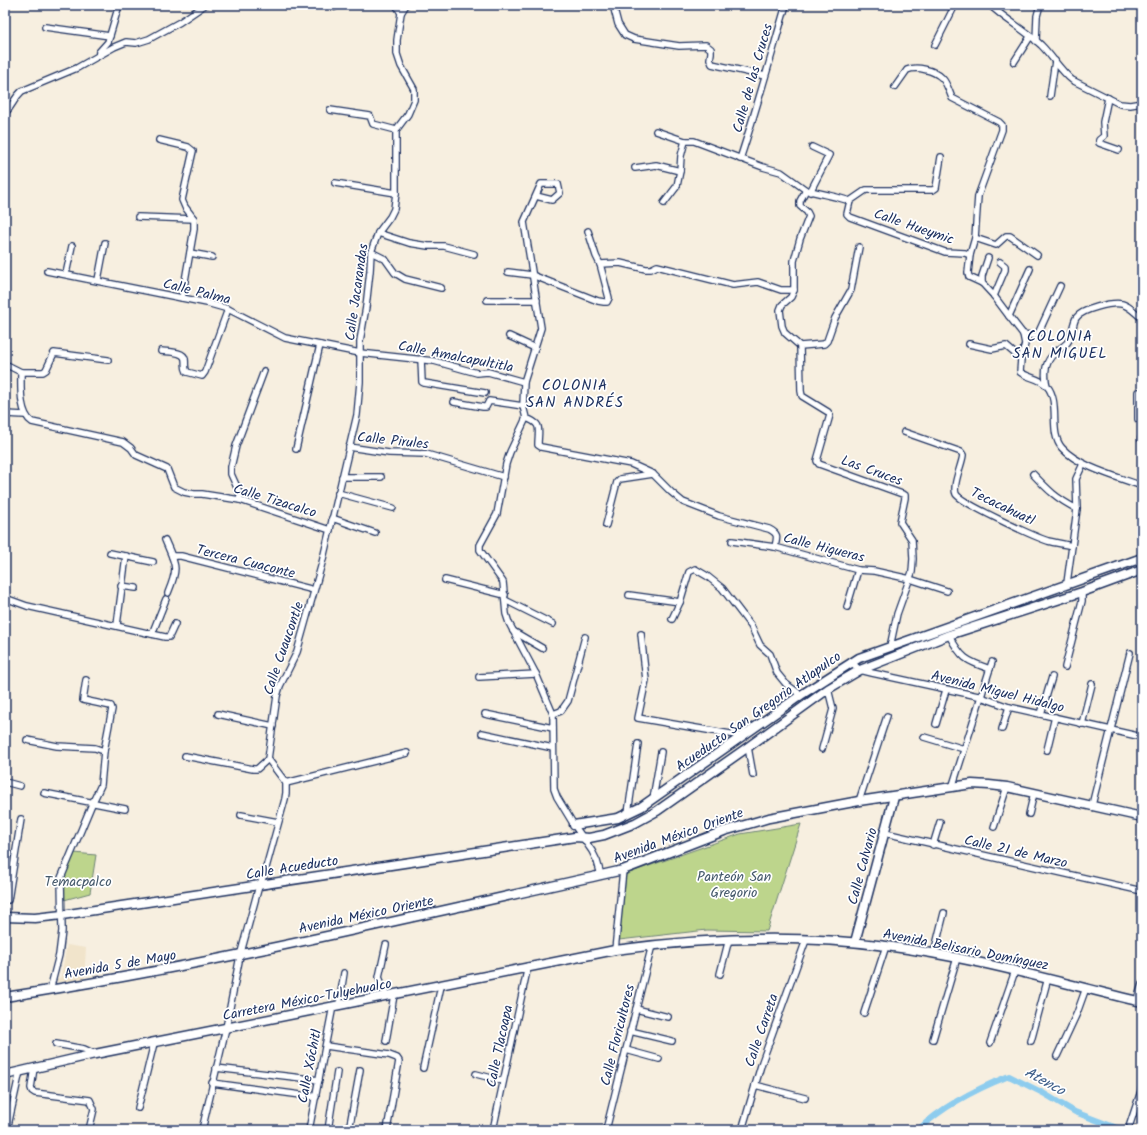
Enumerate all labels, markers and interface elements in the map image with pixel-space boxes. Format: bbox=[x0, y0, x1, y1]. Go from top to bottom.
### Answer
street label: Calle de las Cruces bbox=[727, 21, 779, 135]
street label: Calle Hueymic bbox=[871, 203, 957, 251]
street label: Calle Jacarandas bbox=[339, 242, 375, 342]
street label: Calle Palma bbox=[161, 273, 233, 311]
district label: COLONIA SAN MIGUEL bbox=[1013, 325, 1107, 366]
street label: Calle Amalcapultitla bbox=[396, 335, 515, 379]
district label: COLONIA SAN ANDRÉS bbox=[526, 374, 624, 415]
street label: Calle Pirules bbox=[356, 426, 430, 456]
street label: Las Cruces bbox=[838, 450, 906, 492]
street label: Calle Tizacalco bbox=[230, 478, 319, 524]
street label: Tecacahuatl bbox=[967, 482, 1039, 532]
street label: Calle Higueras bbox=[781, 527, 867, 569]
street label: Tercera Cuaconte bbox=[194, 539, 298, 585]
street label: Calle Cuaucontle bbox=[258, 598, 310, 698]
street label: Acueducto San Gregorio Atlapulco bbox=[671, 646, 846, 778]
street label: Avenida Miguel Hidalgo bbox=[929, 665, 1067, 719]
street label: Avenida México Oriente bbox=[610, 802, 747, 870]
street label: Calle Calvario bbox=[842, 825, 884, 907]
street label: Calle 21 de Marzo bbox=[962, 829, 1070, 875]
street label: Calle Acueducto bbox=[244, 850, 340, 886]
park label: Panteón San Gregorio bbox=[697, 866, 771, 904]
park label: Temacpalco bbox=[45, 871, 112, 893]
street label: Avenida México Oriente bbox=[297, 890, 436, 940]
street label: Avenida Belisario Domínguez bbox=[881, 923, 1050, 977]
street label: Avenida 5 de Mayo bbox=[63, 944, 178, 986]
street label: Carretera México-Tulyehualco bbox=[221, 973, 394, 1027]
street label: Calle Floricultores bbox=[595, 982, 641, 1088]
street label: Calle Carreta bbox=[739, 991, 785, 1070]
street label: Calle Tlacoapa bbox=[481, 1003, 519, 1089]
street label: Calle Xóchitl bbox=[292, 1027, 328, 1105]
water label: Atenco bbox=[1020, 1061, 1070, 1103]

